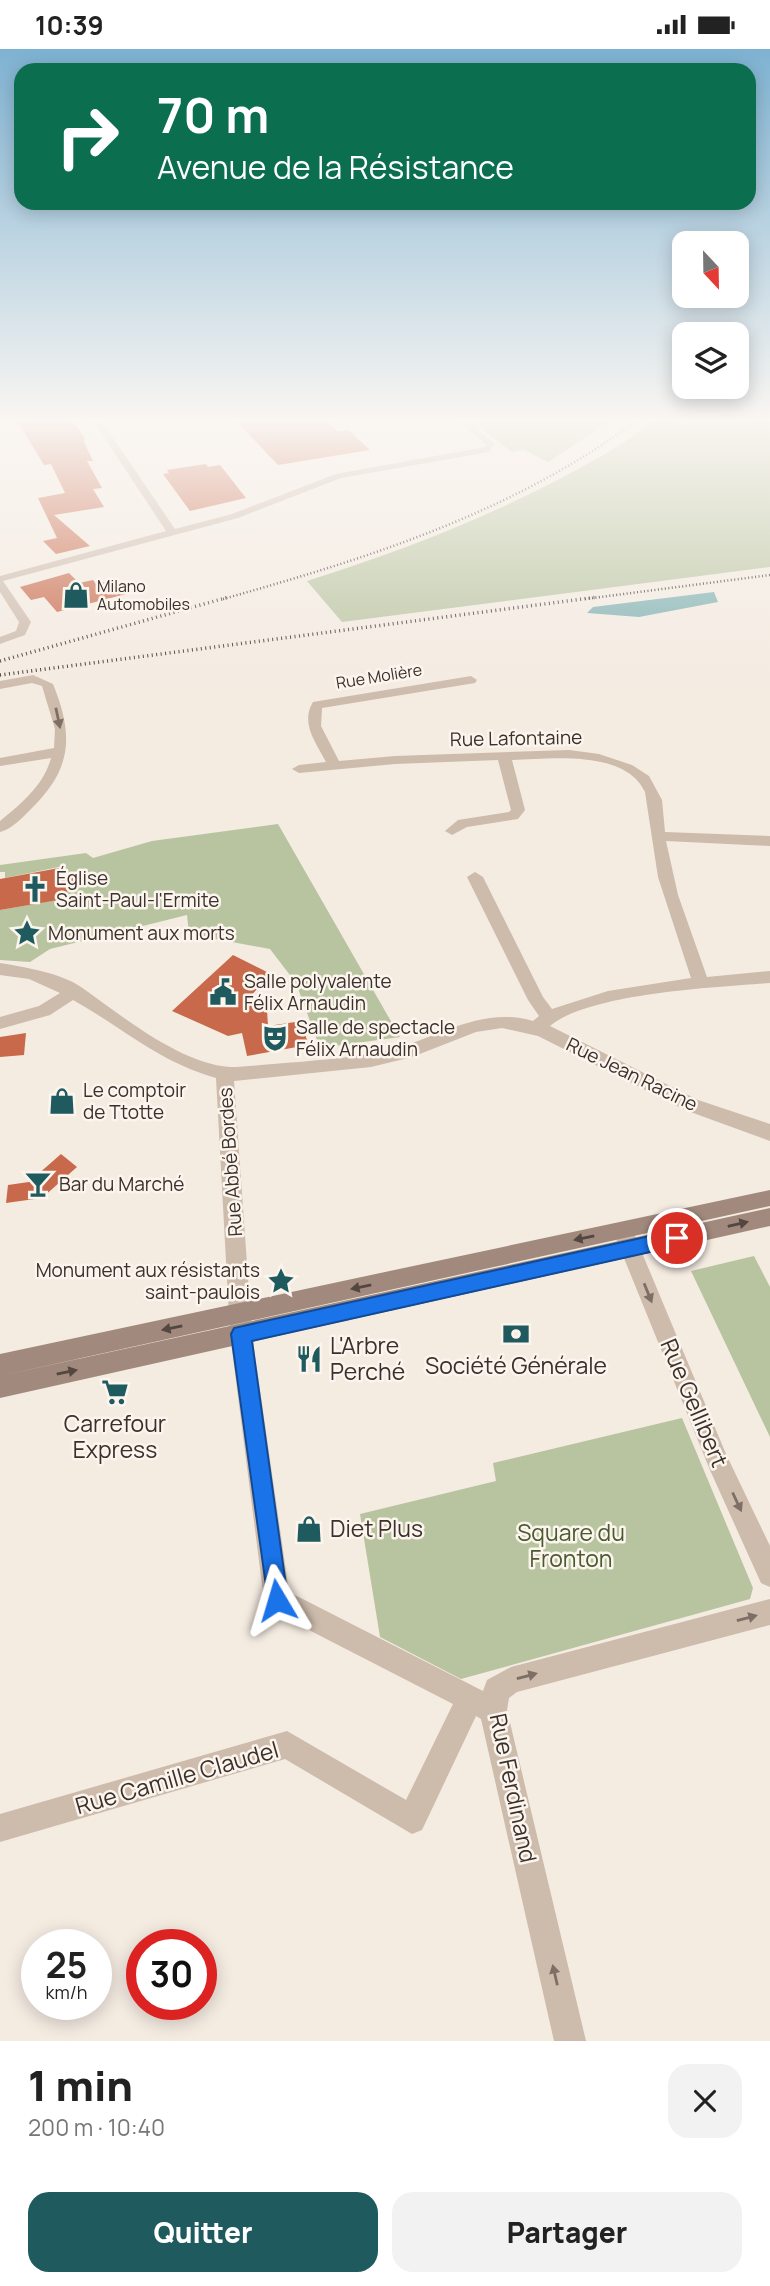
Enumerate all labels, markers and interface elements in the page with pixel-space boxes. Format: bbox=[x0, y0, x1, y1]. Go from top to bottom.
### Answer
text: 10:39 bbox=[35, 7, 104, 43]
text: 70 m bbox=[157, 81, 269, 148]
icon: right bbox=[42, 91, 133, 182]
text: Avenue de la Résistance bbox=[157, 145, 514, 189]
north arrow bbox=[672, 231, 749, 308]
map controls bbox=[672, 231, 749, 399]
button: layers bbox=[672, 322, 749, 399]
place label: Milano Automobiles bbox=[97, 575, 190, 615]
shop icon: Milano Automobiles bbox=[61, 580, 91, 610]
street label: Rue Molière bbox=[334, 658, 424, 694]
one-way arrow bbox=[53, 707, 64, 729]
street label: Rue Lafontaine bbox=[450, 724, 582, 752]
place label: Église Saint-Paul-l'Ermite bbox=[56, 865, 219, 913]
church icon: Église Saint-Paul-l'Ermite bbox=[20, 874, 50, 904]
place icon: Monument aux morts bbox=[12, 918, 42, 948]
place label: Monument aux morts bbox=[48, 920, 235, 946]
place label: Salle polyvalente Félix Arnaudin bbox=[244, 968, 392, 1016]
public building icon: Salle polyvalente Félix Arnaudin bbox=[208, 977, 238, 1007]
place label: Salle de spectacle Félix Arnaudin bbox=[296, 1014, 455, 1062]
theatre icon: Salle de spectacle Félix Arnaudin bbox=[260, 1023, 290, 1053]
street label: Rue Jean Racine bbox=[562, 1031, 702, 1117]
place label: Le comptoir de Ttotte bbox=[83, 1077, 186, 1125]
shop icon: Le comptoir de Ttotte bbox=[47, 1086, 77, 1116]
street label: Rue Abbé Bordes bbox=[212, 1087, 248, 1237]
bar icon: Bar du Marché bbox=[23, 1169, 53, 1199]
place label: Bar du Marché bbox=[59, 1171, 184, 1197]
pin bbox=[647, 1208, 707, 1268]
icon: arrive bbox=[658, 1219, 696, 1257]
one-way arrow bbox=[727, 1219, 749, 1230]
one-way arrow bbox=[572, 1233, 594, 1244]
place label: Monument aux résistants saint-paulois bbox=[36, 1257, 260, 1305]
place icon: Monument aux résistants saint-paulois bbox=[266, 1266, 296, 1296]
one-way arrow bbox=[350, 1282, 372, 1293]
one-way arrow bbox=[642, 1283, 654, 1303]
bank icon: Société Générale bbox=[501, 1319, 531, 1349]
one-way arrow bbox=[161, 1323, 183, 1334]
place label: L'Arbre Perché bbox=[330, 1329, 405, 1387]
street label: Rue Gellibert bbox=[654, 1334, 736, 1472]
restaurant icon: L'Arbre Perché bbox=[294, 1344, 324, 1374]
place label: Société Générale bbox=[425, 1349, 607, 1381]
one-way arrow bbox=[56, 1367, 78, 1378]
supermarket icon: Carrefour Express bbox=[100, 1377, 130, 1407]
place label: Carrefour Express bbox=[64, 1407, 166, 1465]
one-way arrow bbox=[731, 1492, 742, 1513]
place label: Diet Plus bbox=[330, 1512, 423, 1544]
shop icon: Diet Plus bbox=[294, 1514, 324, 1544]
park label: Square du Fronton bbox=[517, 1516, 625, 1574]
position arrow bbox=[240, 1563, 314, 1637]
one-way arrow bbox=[736, 1612, 758, 1623]
one-way arrow bbox=[516, 1670, 538, 1681]
street label: Rue Ferdinand bbox=[483, 1710, 545, 1865]
street label: Rue Camille Claudel bbox=[71, 1733, 282, 1821]
speed limit sign: 30 bbox=[126, 1929, 217, 2020]
text: 25 bbox=[46, 1941, 87, 1989]
one-way arrow bbox=[549, 1963, 560, 1985]
text: km/h bbox=[46, 1980, 87, 2004]
text: 1 min bbox=[28, 2056, 133, 2114]
button: close bbox=[668, 2064, 742, 2138]
text: 200 m · 10:40 bbox=[28, 2111, 165, 2143]
button: Quitter bbox=[28, 2192, 378, 2272]
button: Partager bbox=[392, 2192, 742, 2272]

